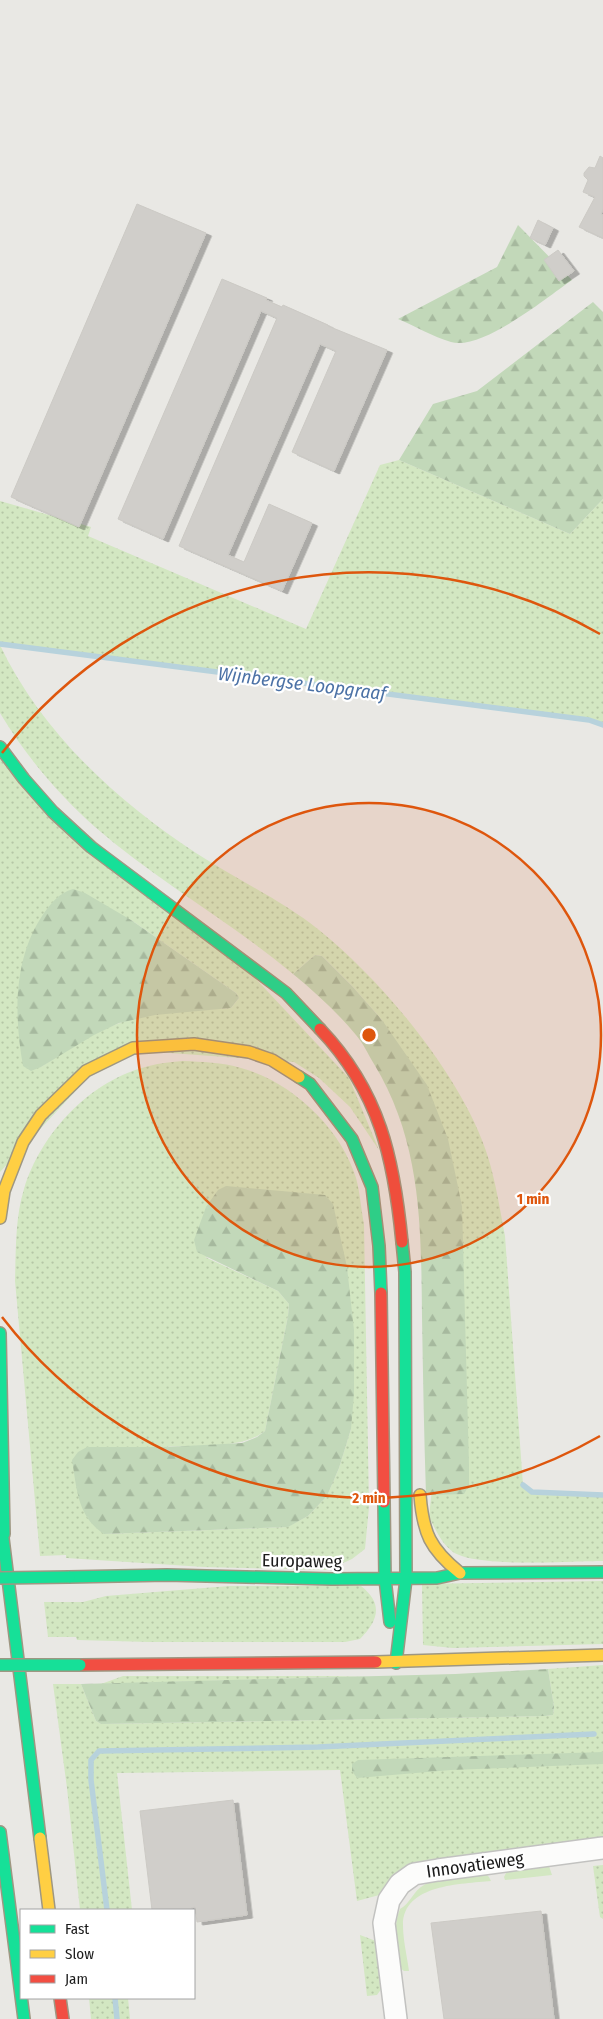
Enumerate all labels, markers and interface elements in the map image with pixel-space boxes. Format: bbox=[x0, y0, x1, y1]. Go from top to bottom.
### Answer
water label: Wijnbergse Loopgraaf bbox=[217, 662, 390, 706]
centre of rings bbox=[360, 1026, 378, 1044]
text: 1 min bbox=[517, 1190, 549, 1208]
text: 2 min bbox=[351, 1489, 386, 1507]
street label: Europaweg bbox=[262, 1549, 343, 1573]
street label: Innovatieweg bbox=[425, 1847, 526, 1883]
legend bbox=[20, 1909, 195, 1999]
text: Fast bbox=[65, 1920, 89, 1938]
text: Slow bbox=[65, 1945, 94, 1963]
text: Jam bbox=[65, 1970, 88, 1988]

